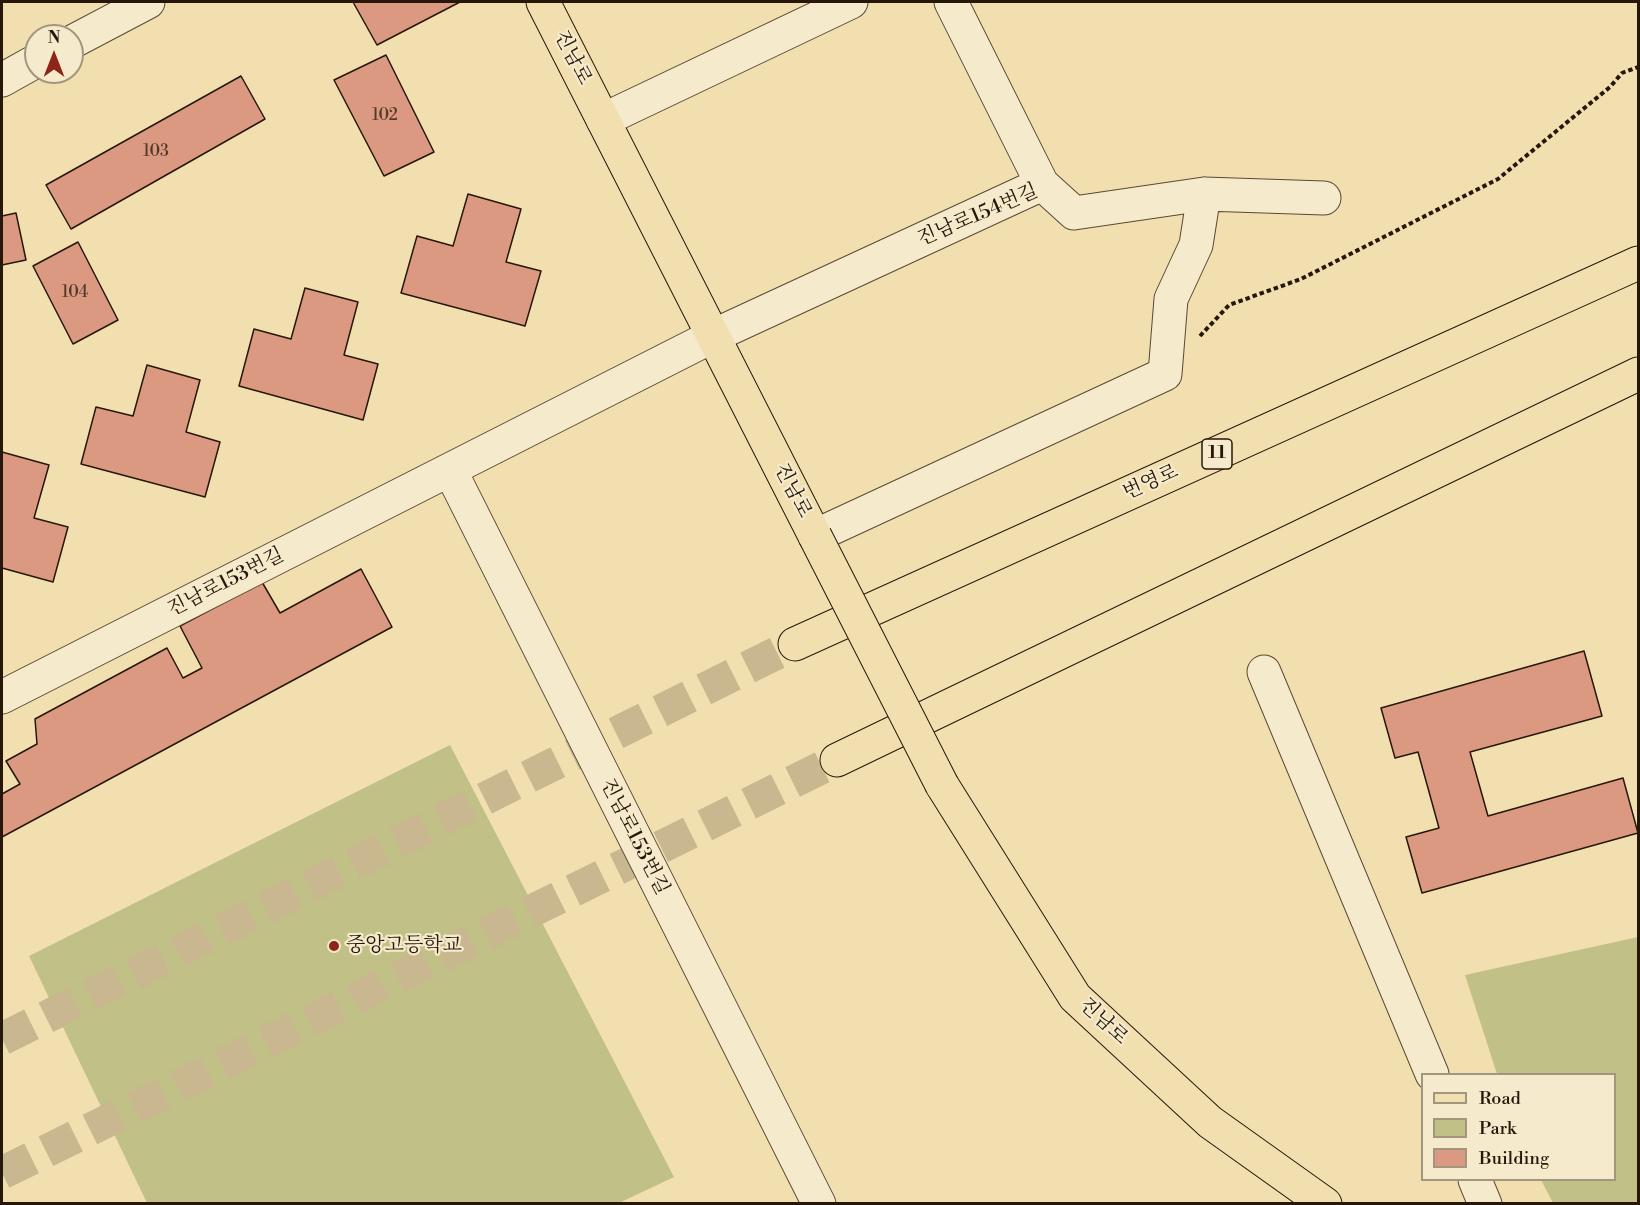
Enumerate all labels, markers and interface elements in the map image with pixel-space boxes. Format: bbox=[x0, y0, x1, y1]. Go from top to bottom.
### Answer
north arrow bbox=[24, 24, 84, 84]
street label: 진남로 bbox=[548, 27, 596, 89]
text: N bbox=[48, 28, 60, 48]
house number: 102 bbox=[372, 106, 398, 126]
house number: 103 bbox=[143, 142, 169, 162]
street label: 진남로154번길 bbox=[914, 180, 1042, 252]
house number: 104 bbox=[62, 283, 88, 303]
road number: 11 bbox=[1202, 439, 1232, 469]
street label: 진남로 bbox=[768, 460, 816, 522]
street label: 번영로 bbox=[1120, 460, 1182, 506]
street label: 진남로153번길 bbox=[164, 543, 288, 623]
street label: 진남로153번길 bbox=[594, 775, 674, 899]
place label: 중앙고등학교 bbox=[346, 934, 462, 958]
marker: 중앙고등학교 bbox=[327, 939, 341, 953]
street label: 진남로 bbox=[1074, 993, 1132, 1051]
legend bbox=[1421, 1073, 1616, 1181]
text: Road bbox=[1479, 1087, 1521, 1110]
text: Park bbox=[1479, 1117, 1516, 1140]
text: Building bbox=[1479, 1147, 1549, 1170]

